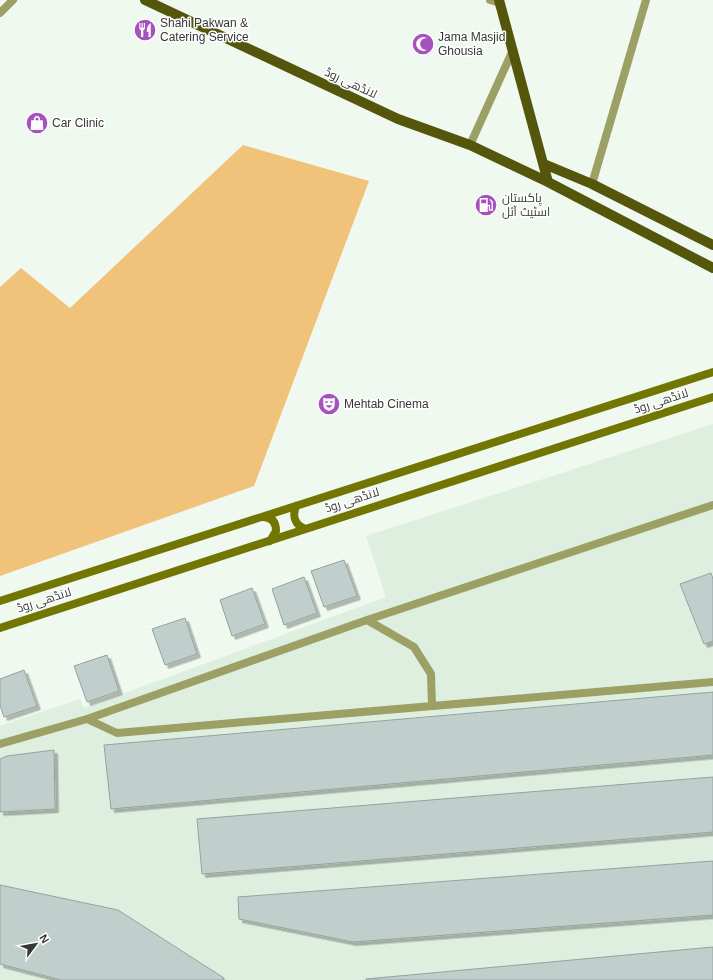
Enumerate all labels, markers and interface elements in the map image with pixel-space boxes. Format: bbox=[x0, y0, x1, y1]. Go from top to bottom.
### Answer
place label: Shahi Pakwan & Catering Service bbox=[160, 16, 249, 44]
restaurant icon: Shahi Pakwan & Catering Service bbox=[132, 17, 158, 43]
place label: Jama Masjid Ghousia bbox=[438, 30, 505, 58]
mosque icon: Jama Masjid Ghousia bbox=[410, 31, 436, 57]
street label: لانڈھی روڈ bbox=[323, 65, 379, 101]
shop icon: Car Clinic bbox=[24, 110, 50, 136]
place label: Car Clinic bbox=[52, 116, 104, 130]
place label: پاکستان اسٹیٹ آئل bbox=[502, 191, 550, 219]
fuel station icon: پاکستان اسٹیٹ آئل bbox=[473, 192, 499, 218]
street label: لانڈھی روڈ bbox=[632, 386, 690, 416]
theatre icon: Mehtab Cinema bbox=[316, 391, 342, 417]
place label: Mehtab Cinema bbox=[344, 397, 429, 411]
street label: لانڈھی روڈ bbox=[323, 485, 381, 515]
street label: لانڈھی روڈ bbox=[15, 585, 73, 615]
north arrow bbox=[16, 924, 56, 964]
text: N bbox=[37, 932, 52, 945]

